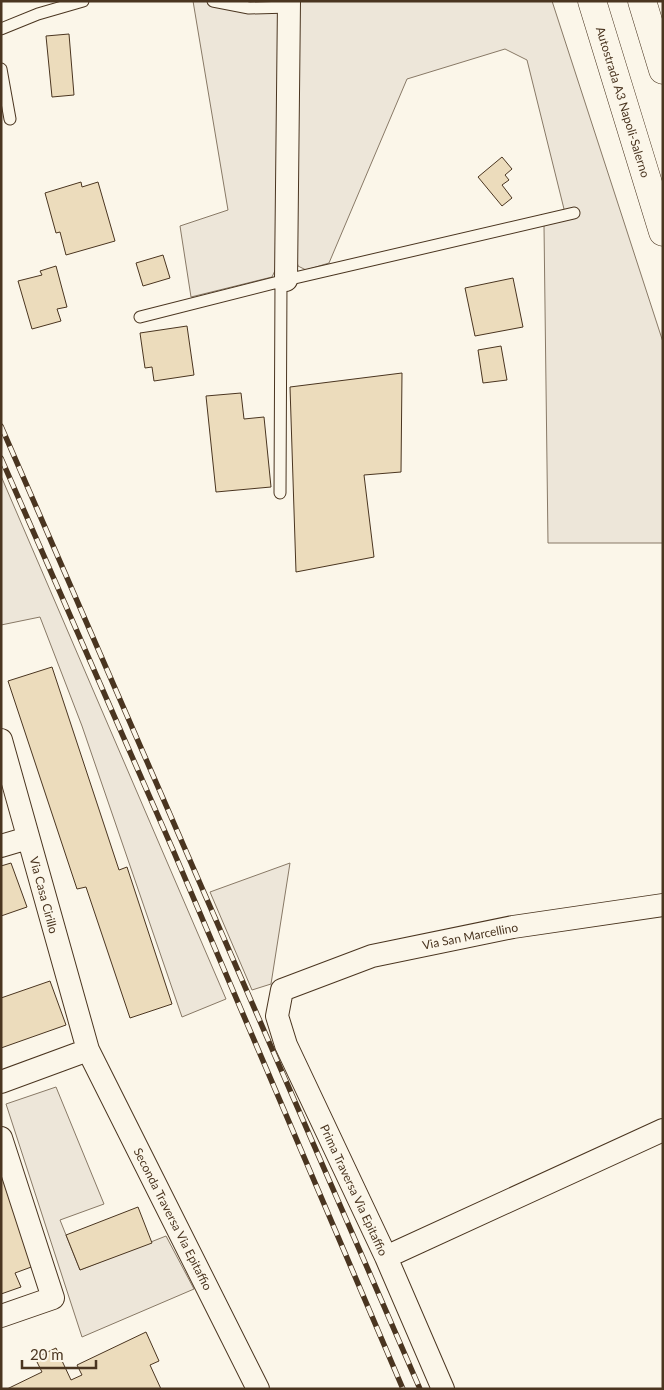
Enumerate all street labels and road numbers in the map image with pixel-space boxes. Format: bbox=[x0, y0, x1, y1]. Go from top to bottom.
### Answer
street label: Autostrada A3 Napoli-Salerno bbox=[593, 25, 653, 179]
street label: Via Casa Cirillo bbox=[27, 855, 61, 935]
street label: Via San Marcellino bbox=[421, 919, 519, 953]
street label: Prima Traversa Via Epitaffio bbox=[317, 1122, 391, 1258]
street label: Seconda Traversa Via Epitaffio bbox=[131, 1145, 216, 1293]

